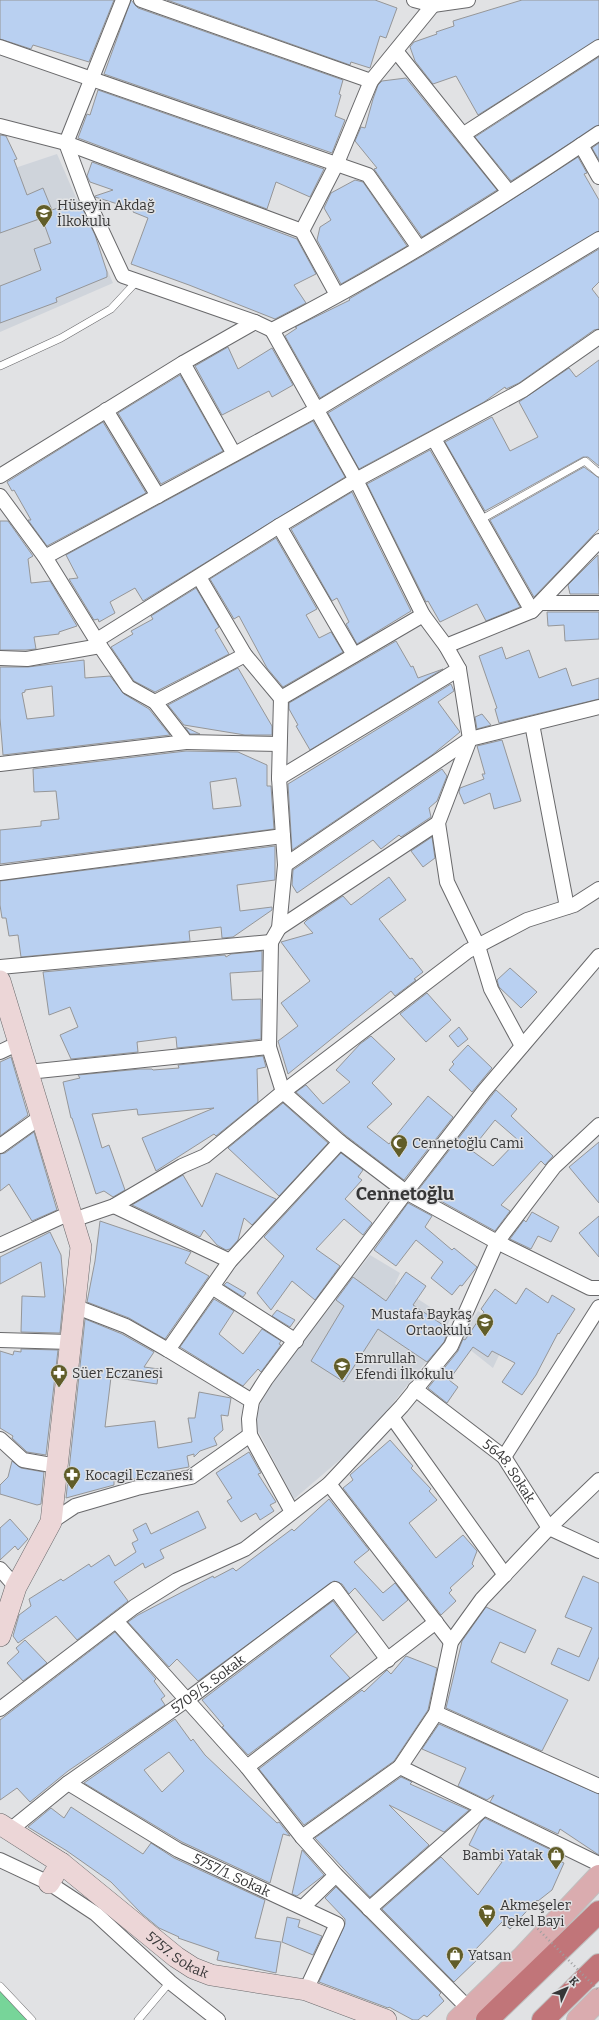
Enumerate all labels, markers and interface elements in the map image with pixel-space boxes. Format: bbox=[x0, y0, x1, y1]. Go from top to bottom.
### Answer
place label: Hüseyin Akdağ İlkokulu bbox=[57, 197, 155, 230]
school or university icon: Hüseyin Akdağ İlkokulu bbox=[34, 203, 54, 228]
mosque icon: Cennetoğlu Cami bbox=[389, 1133, 409, 1158]
place label: Cennetoğlu Cami bbox=[412, 1135, 524, 1152]
district label: Cennetoğlu bbox=[356, 1183, 455, 1205]
place label: Mustafa Baykaş Ortaokulu bbox=[371, 1306, 472, 1339]
school or university icon: Mustafa Baykaş Ortaokulu bbox=[475, 1312, 495, 1337]
place label: Emrullah Efendi İlkokulu bbox=[355, 1350, 454, 1383]
school or university icon: Emrullah Efendi İlkokulu bbox=[332, 1356, 352, 1381]
pharmacy icon: Süer Eczanesi bbox=[49, 1363, 69, 1388]
place label: Süer Eczanesi bbox=[72, 1365, 163, 1382]
street label: 5648. Sokak bbox=[479, 1435, 539, 1506]
pharmacy icon: Kocagil Eczanesi bbox=[62, 1465, 82, 1490]
place label: Kocagil Eczanesi bbox=[85, 1467, 193, 1484]
street label: 5709/5. Sokak bbox=[167, 1651, 248, 1717]
shop icon: Bambi Yatak bbox=[546, 1845, 566, 1870]
place label: Bambi Yatak bbox=[462, 1847, 543, 1864]
street label: 5757/1. Sokak bbox=[190, 1850, 273, 1900]
place label: Akmeşeler Tekel Bayi bbox=[500, 1897, 571, 1930]
supermarket icon: Akmeşeler Tekel Bayi bbox=[477, 1903, 497, 1928]
street label: 5757. Sokak bbox=[143, 1928, 211, 1982]
shop icon: Yatsan bbox=[445, 1945, 465, 1970]
place label: Yatsan bbox=[468, 1947, 512, 1964]
north arrow bbox=[547, 1968, 587, 2008]
text: K bbox=[566, 1974, 581, 1989]

